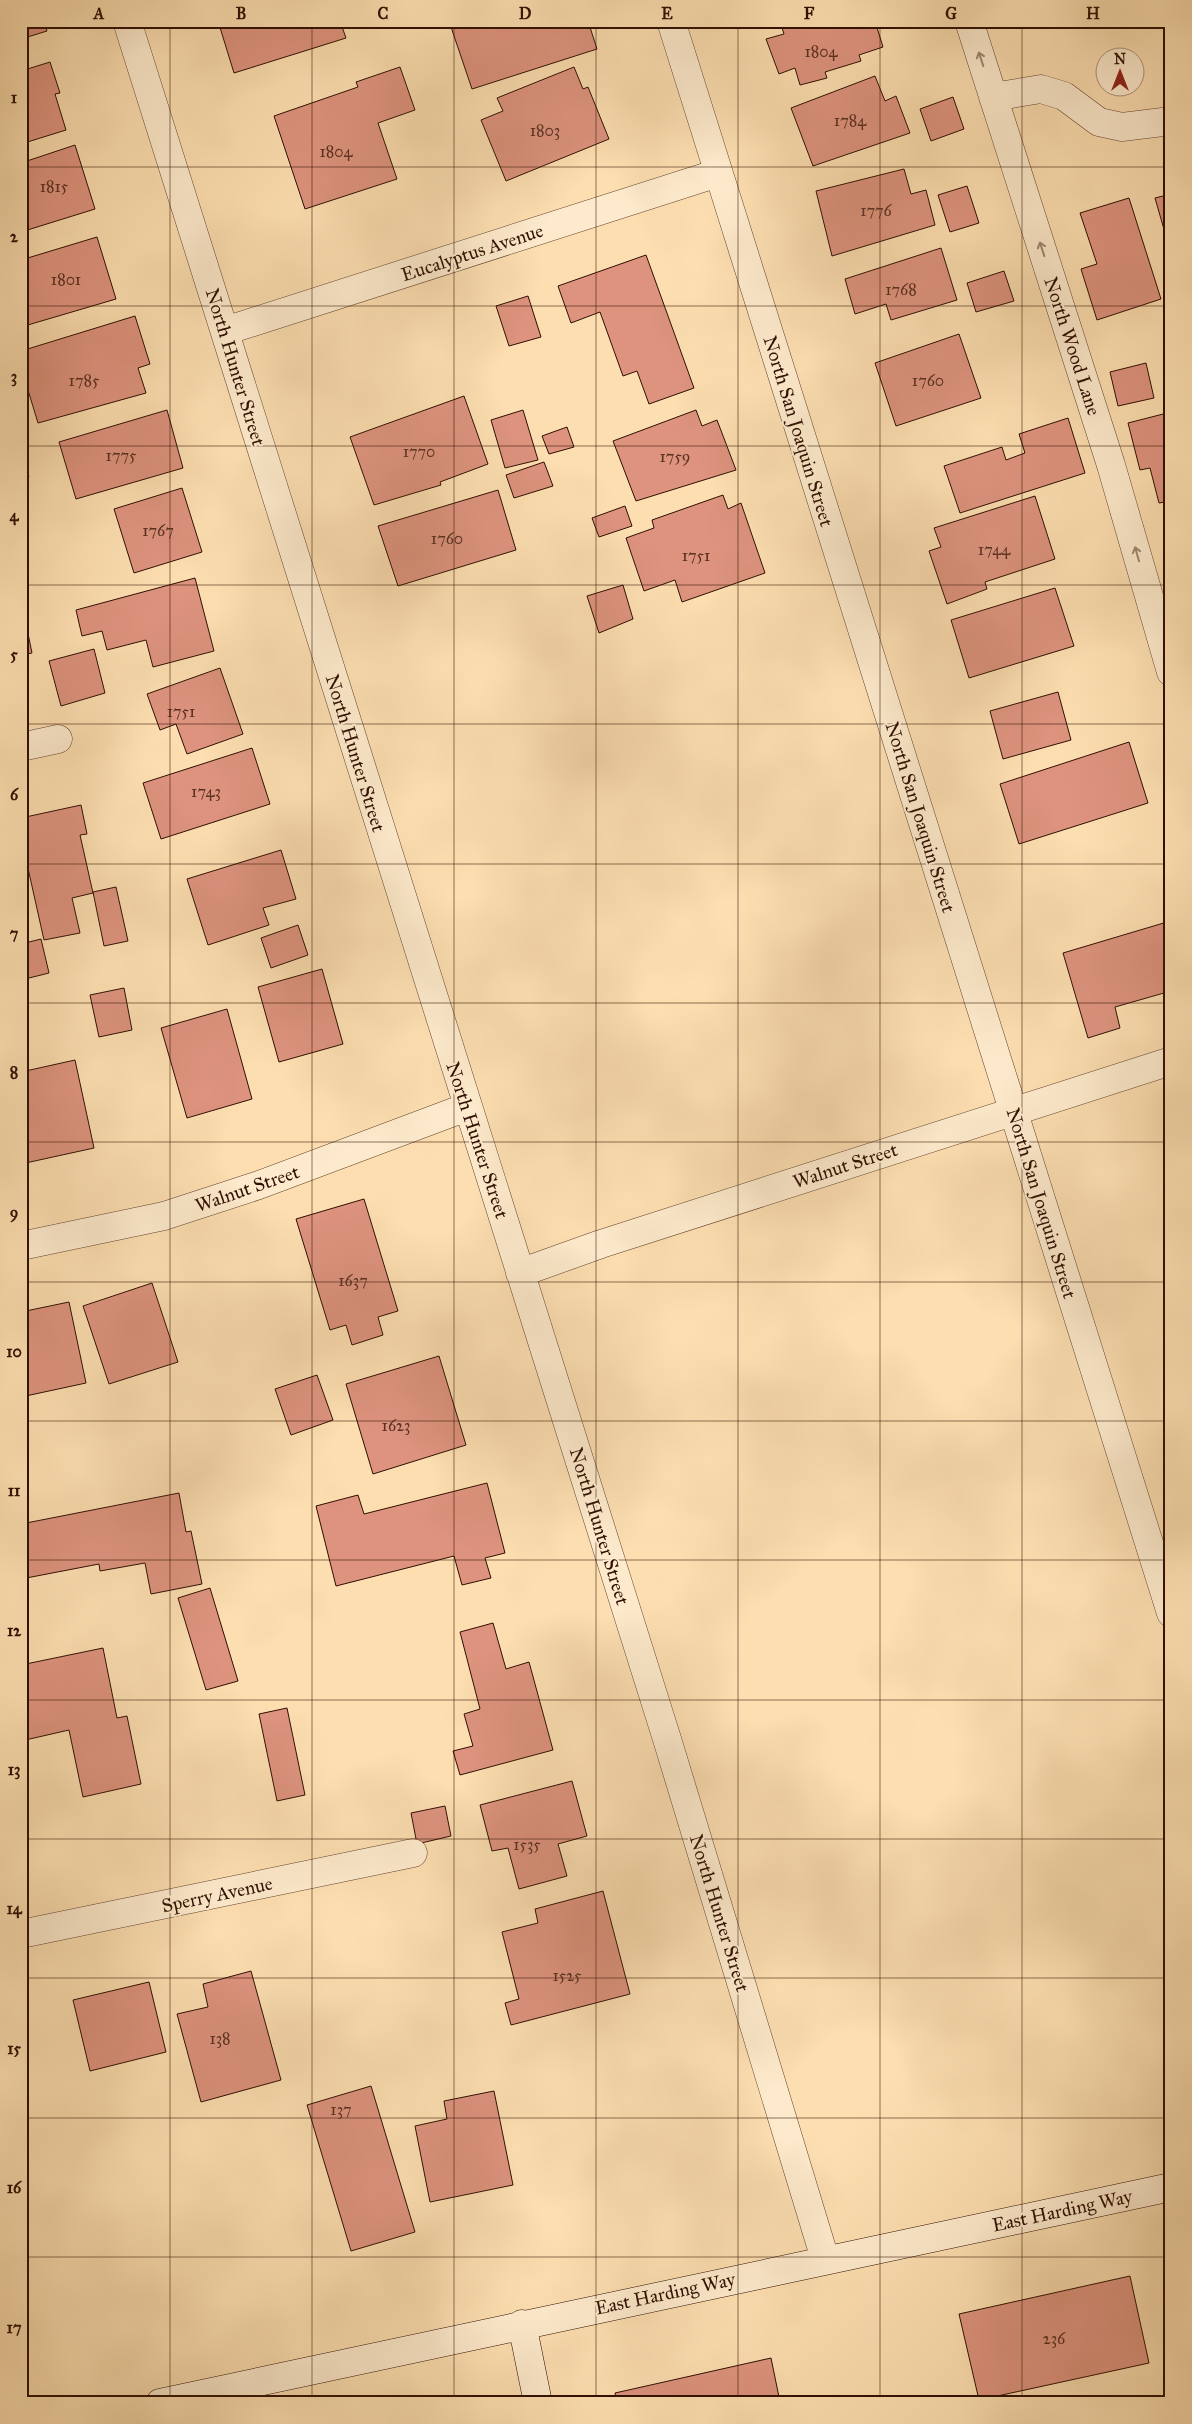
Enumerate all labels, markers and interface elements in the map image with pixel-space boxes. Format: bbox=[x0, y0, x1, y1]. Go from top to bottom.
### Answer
text: A bbox=[93, 4, 105, 23]
text: B bbox=[236, 4, 246, 23]
text: C bbox=[378, 4, 389, 23]
text: D bbox=[519, 4, 532, 23]
text: E bbox=[661, 4, 673, 23]
text: F bbox=[804, 4, 815, 23]
text: G bbox=[945, 4, 957, 23]
text: H bbox=[1086, 4, 1100, 23]
house number: 1804 bbox=[804, 42, 839, 61]
north arrow bbox=[1094, 48, 1144, 98]
text: N bbox=[1114, 51, 1126, 68]
one-way arrow bbox=[976, 52, 986, 68]
text: 1 bbox=[11, 88, 18, 107]
house number: 1784 bbox=[834, 111, 867, 130]
house number: 1803 bbox=[530, 121, 560, 140]
house number: 1804 bbox=[319, 142, 354, 161]
house number: 1815 bbox=[40, 177, 69, 196]
house number: 1776 bbox=[860, 201, 893, 220]
street label: Eucalyptus Avenue bbox=[398, 219, 546, 286]
text: 2 bbox=[10, 227, 19, 246]
one-way arrow bbox=[1037, 242, 1046, 257]
house number: 1801 bbox=[51, 270, 81, 289]
street label: North Wood Lane bbox=[1039, 274, 1106, 419]
house number: 1768 bbox=[885, 280, 917, 299]
street label: North Hunter Street bbox=[201, 286, 271, 449]
street label: North San Joaquin Street bbox=[758, 333, 839, 530]
text: 3 bbox=[11, 367, 17, 387]
house number: 1785 bbox=[69, 371, 100, 390]
house number: 1760 bbox=[912, 371, 944, 390]
house number: 1770 bbox=[403, 442, 435, 461]
house number: 1775 bbox=[106, 446, 137, 465]
house number: 1759 bbox=[660, 447, 690, 466]
text: 4 bbox=[10, 506, 20, 526]
house number: 1767 bbox=[142, 521, 174, 540]
house number: 1760 bbox=[431, 529, 463, 548]
house number: 1744 bbox=[978, 540, 1011, 559]
house number: 1751 bbox=[682, 546, 710, 565]
one-way arrow bbox=[1132, 547, 1142, 563]
text: 5 bbox=[10, 645, 18, 664]
street label: North Hunter Street bbox=[321, 672, 391, 835]
house number: 1751 bbox=[167, 702, 195, 721]
street label: North San Joaquin Street bbox=[880, 719, 961, 916]
house number: 1743 bbox=[191, 782, 221, 801]
text: 6 bbox=[10, 785, 19, 804]
text: 7 bbox=[10, 924, 19, 943]
street label: North Hunter Street bbox=[441, 1059, 514, 1222]
text: 8 bbox=[10, 1063, 18, 1082]
street label: North San Joaquin Street bbox=[1001, 1105, 1082, 1302]
street label: Walnut Street bbox=[790, 1138, 901, 1193]
street label: Walnut Street bbox=[192, 1160, 303, 1217]
text: 9 bbox=[10, 1203, 18, 1223]
house number: 1637 bbox=[338, 1271, 368, 1290]
text: 10 bbox=[6, 1342, 22, 1361]
house number: 1623 bbox=[382, 1416, 410, 1435]
street label: North Hunter Street bbox=[565, 1445, 635, 1608]
text: 11 bbox=[8, 1481, 21, 1500]
text: 12 bbox=[7, 1621, 22, 1640]
text: 13 bbox=[8, 1760, 20, 1780]
street label: North Hunter Street bbox=[685, 1832, 755, 1995]
house number: 1535 bbox=[513, 1835, 541, 1854]
street label: Sperry Avenue bbox=[160, 1872, 275, 1917]
text: 14 bbox=[6, 1899, 23, 1919]
house number: 1525 bbox=[553, 1966, 582, 1985]
house number: 138 bbox=[209, 2029, 231, 2048]
text: 15 bbox=[7, 2039, 21, 2058]
house number: 137 bbox=[330, 2100, 352, 2119]
text: 16 bbox=[7, 2178, 22, 2197]
street label: East Harding Way bbox=[990, 2184, 1136, 2238]
street label: East Harding Way bbox=[593, 2267, 739, 2321]
text: 17 bbox=[7, 2318, 22, 2337]
house number: 236 bbox=[1043, 2329, 1066, 2348]

